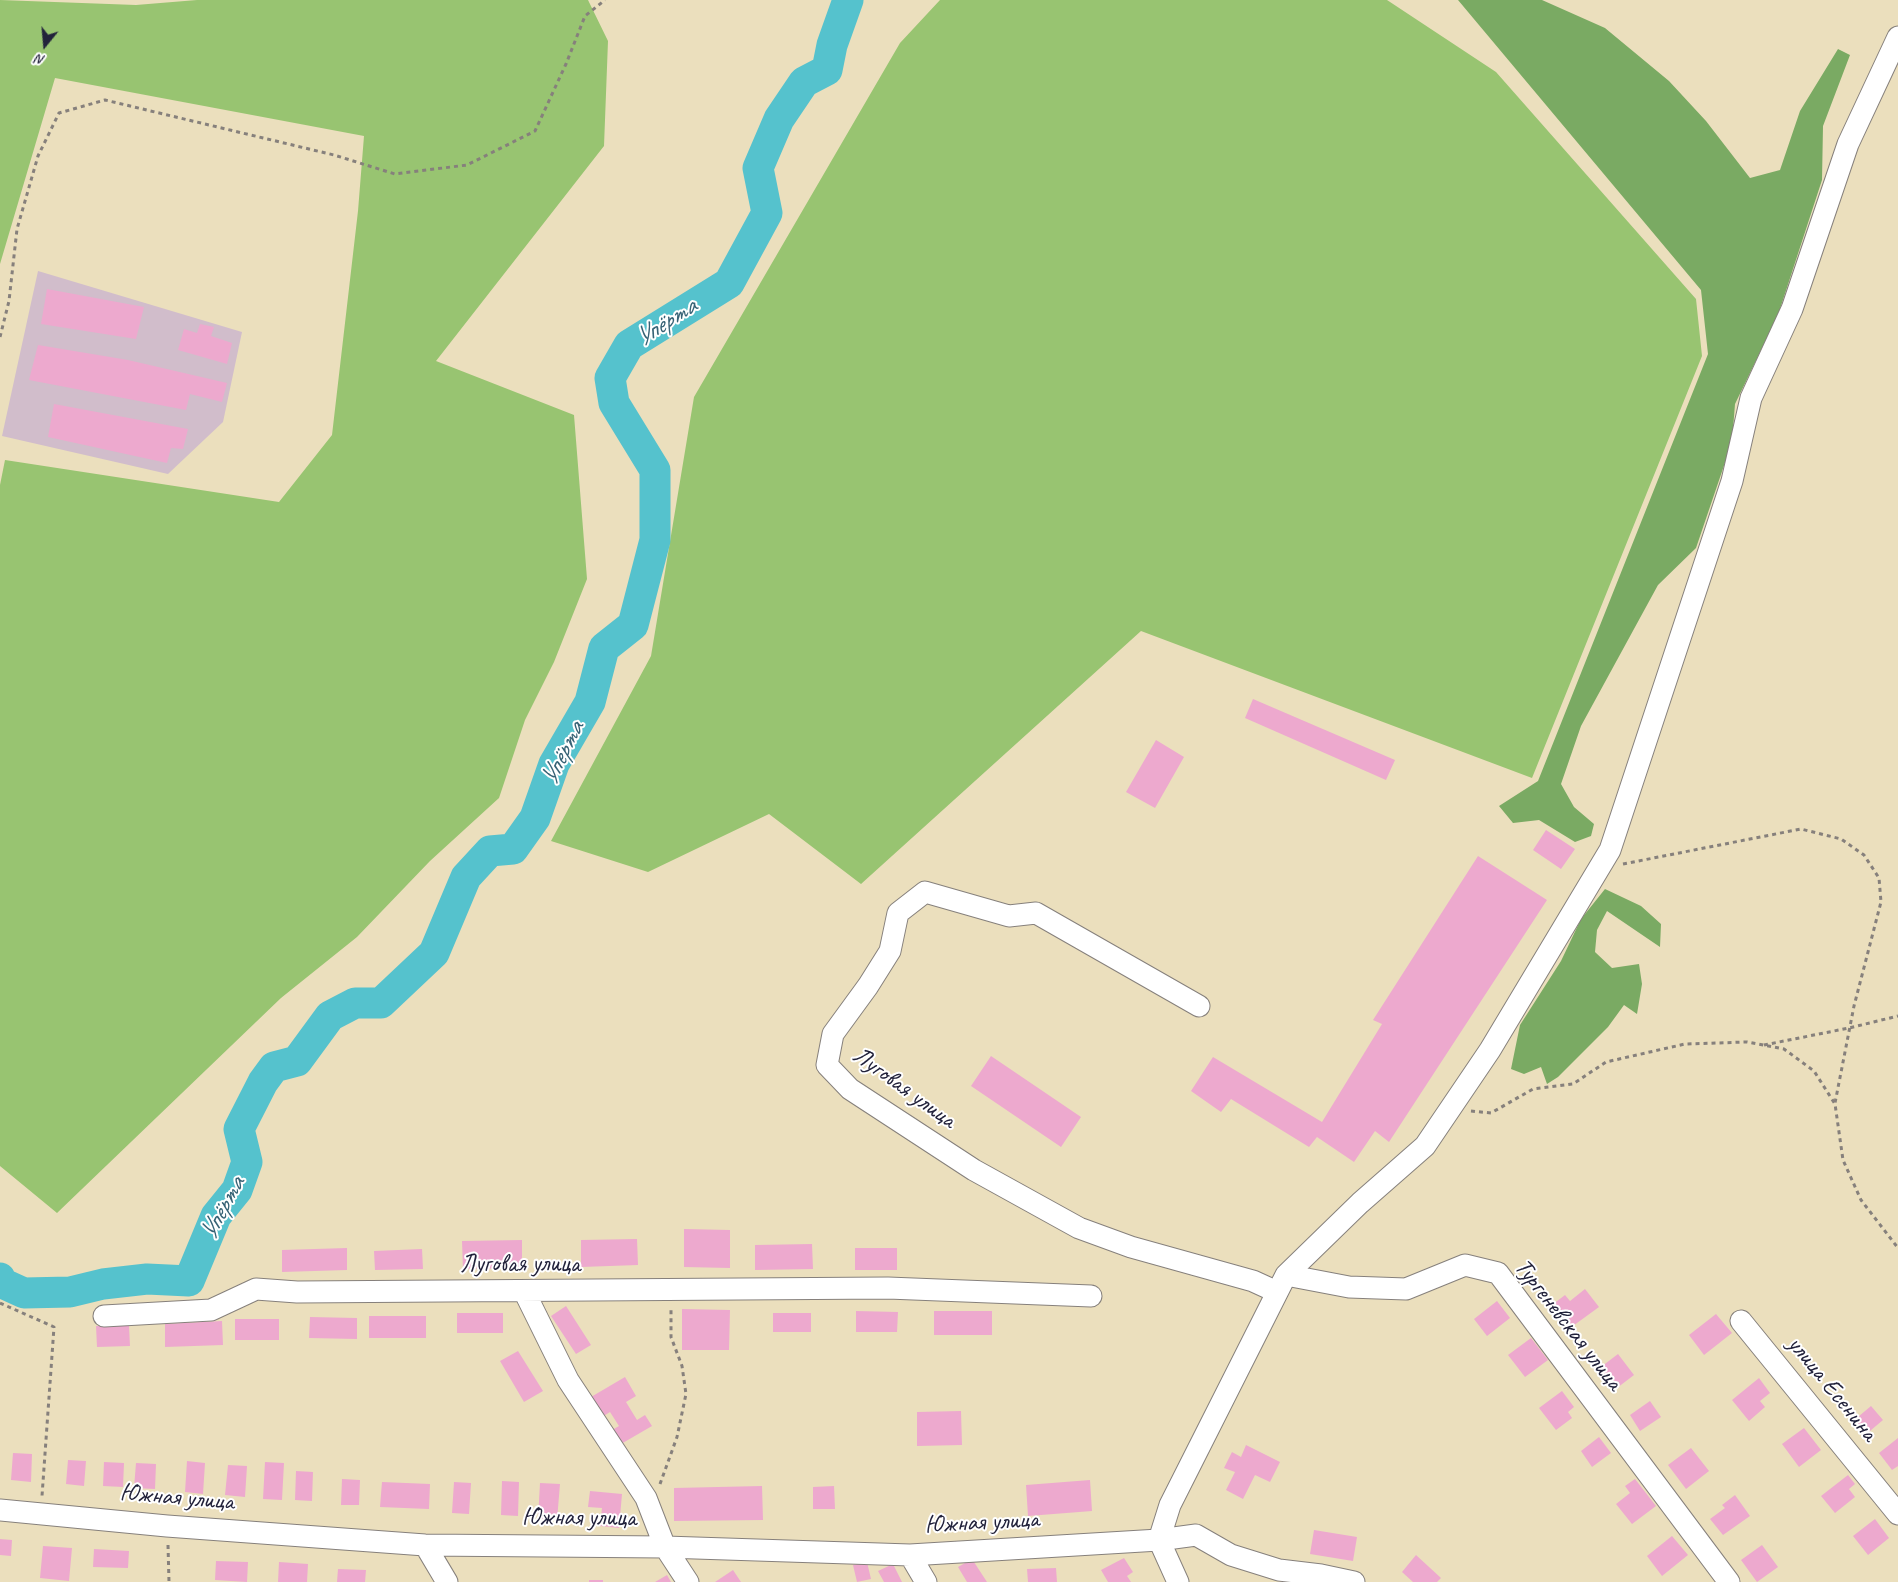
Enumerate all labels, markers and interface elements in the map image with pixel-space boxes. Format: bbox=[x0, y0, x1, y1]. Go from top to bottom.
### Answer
north arrow bbox=[20, 20, 70, 70]
text: N bbox=[34, 50, 47, 69]
water label: Упёрта bbox=[629, 292, 703, 354]
water label: Упёрта bbox=[534, 717, 592, 791]
street label: Луговая улица bbox=[847, 1041, 961, 1135]
water label: Упёрта bbox=[193, 1172, 253, 1246]
street label: Луговая улица bbox=[460, 1249, 580, 1279]
street label: Тургеневская улица bbox=[1507, 1253, 1629, 1397]
street label: улица Есенина bbox=[1781, 1330, 1883, 1448]
street label: Южная улица bbox=[119, 1478, 235, 1518]
street label: Южная улица bbox=[522, 1503, 636, 1533]
street label: Южная улица bbox=[924, 1505, 1040, 1541]

